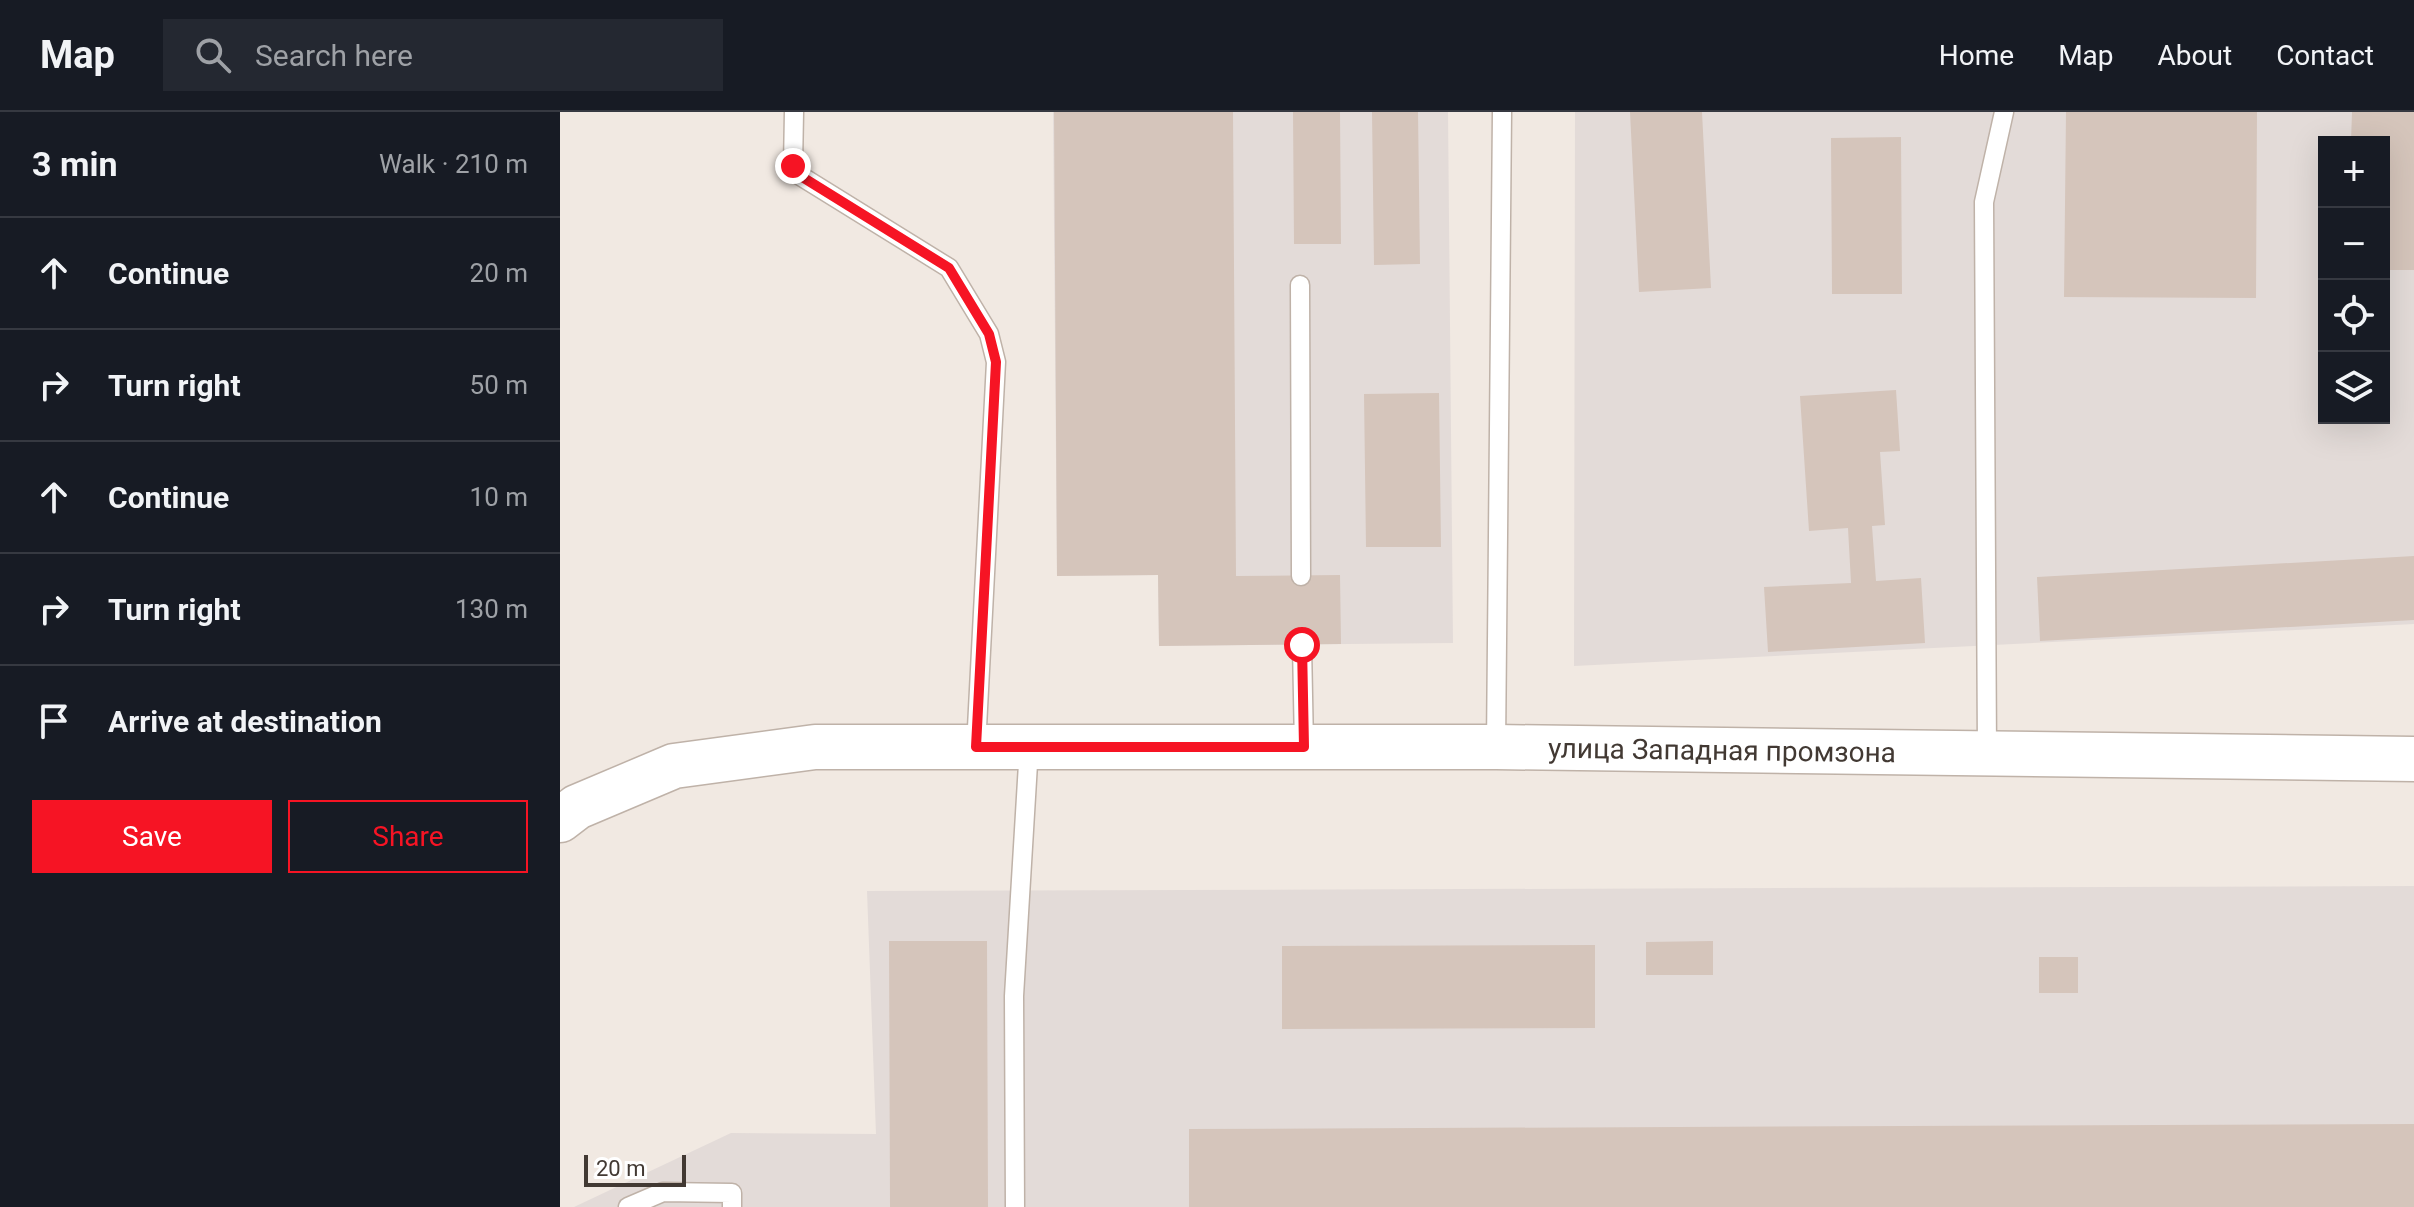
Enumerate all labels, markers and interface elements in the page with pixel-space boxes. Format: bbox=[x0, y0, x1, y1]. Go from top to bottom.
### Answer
search box bbox=[163, 19, 723, 91]
text: Map bbox=[40, 33, 115, 77]
icon: search bbox=[191, 33, 235, 77]
text: Search here bbox=[255, 38, 413, 73]
text: Home bbox=[1939, 39, 2014, 72]
text: Map bbox=[2058, 39, 2114, 72]
text: About bbox=[2158, 39, 2232, 72]
text: Contact bbox=[2276, 39, 2374, 72]
map controls bbox=[2318, 136, 2390, 424]
button: + bbox=[2318, 136, 2390, 208]
text: 3 min bbox=[32, 144, 117, 184]
route end bbox=[775, 148, 811, 184]
text: Walk · 210 m bbox=[379, 149, 528, 179]
button: − bbox=[2318, 208, 2390, 280]
icon: ahead bbox=[32, 251, 76, 295]
text: Continue bbox=[108, 256, 229, 291]
text: 20 m bbox=[470, 258, 528, 288]
button: locate bbox=[2318, 280, 2390, 352]
button: layers bbox=[2318, 352, 2390, 424]
icon: right bbox=[32, 363, 76, 407]
text: Turn right bbox=[108, 368, 241, 403]
text: 50 m bbox=[470, 370, 528, 400]
icon: ahead bbox=[32, 475, 76, 519]
text: Continue bbox=[108, 480, 229, 515]
text: 10 m bbox=[470, 482, 528, 512]
icon: right bbox=[32, 587, 76, 631]
text: Turn right bbox=[108, 592, 241, 627]
text: 130 m bbox=[455, 594, 528, 624]
route start bbox=[1284, 627, 1320, 663]
icon: arrive bbox=[32, 699, 76, 743]
text: Arrive at destination bbox=[108, 704, 382, 739]
street label: улица Западная промзона bbox=[1548, 731, 1896, 769]
button: Save bbox=[32, 800, 272, 873]
button: Share bbox=[288, 800, 528, 873]
scale bar bbox=[584, 1151, 686, 1187]
text: 20 m bbox=[596, 1156, 645, 1181]

